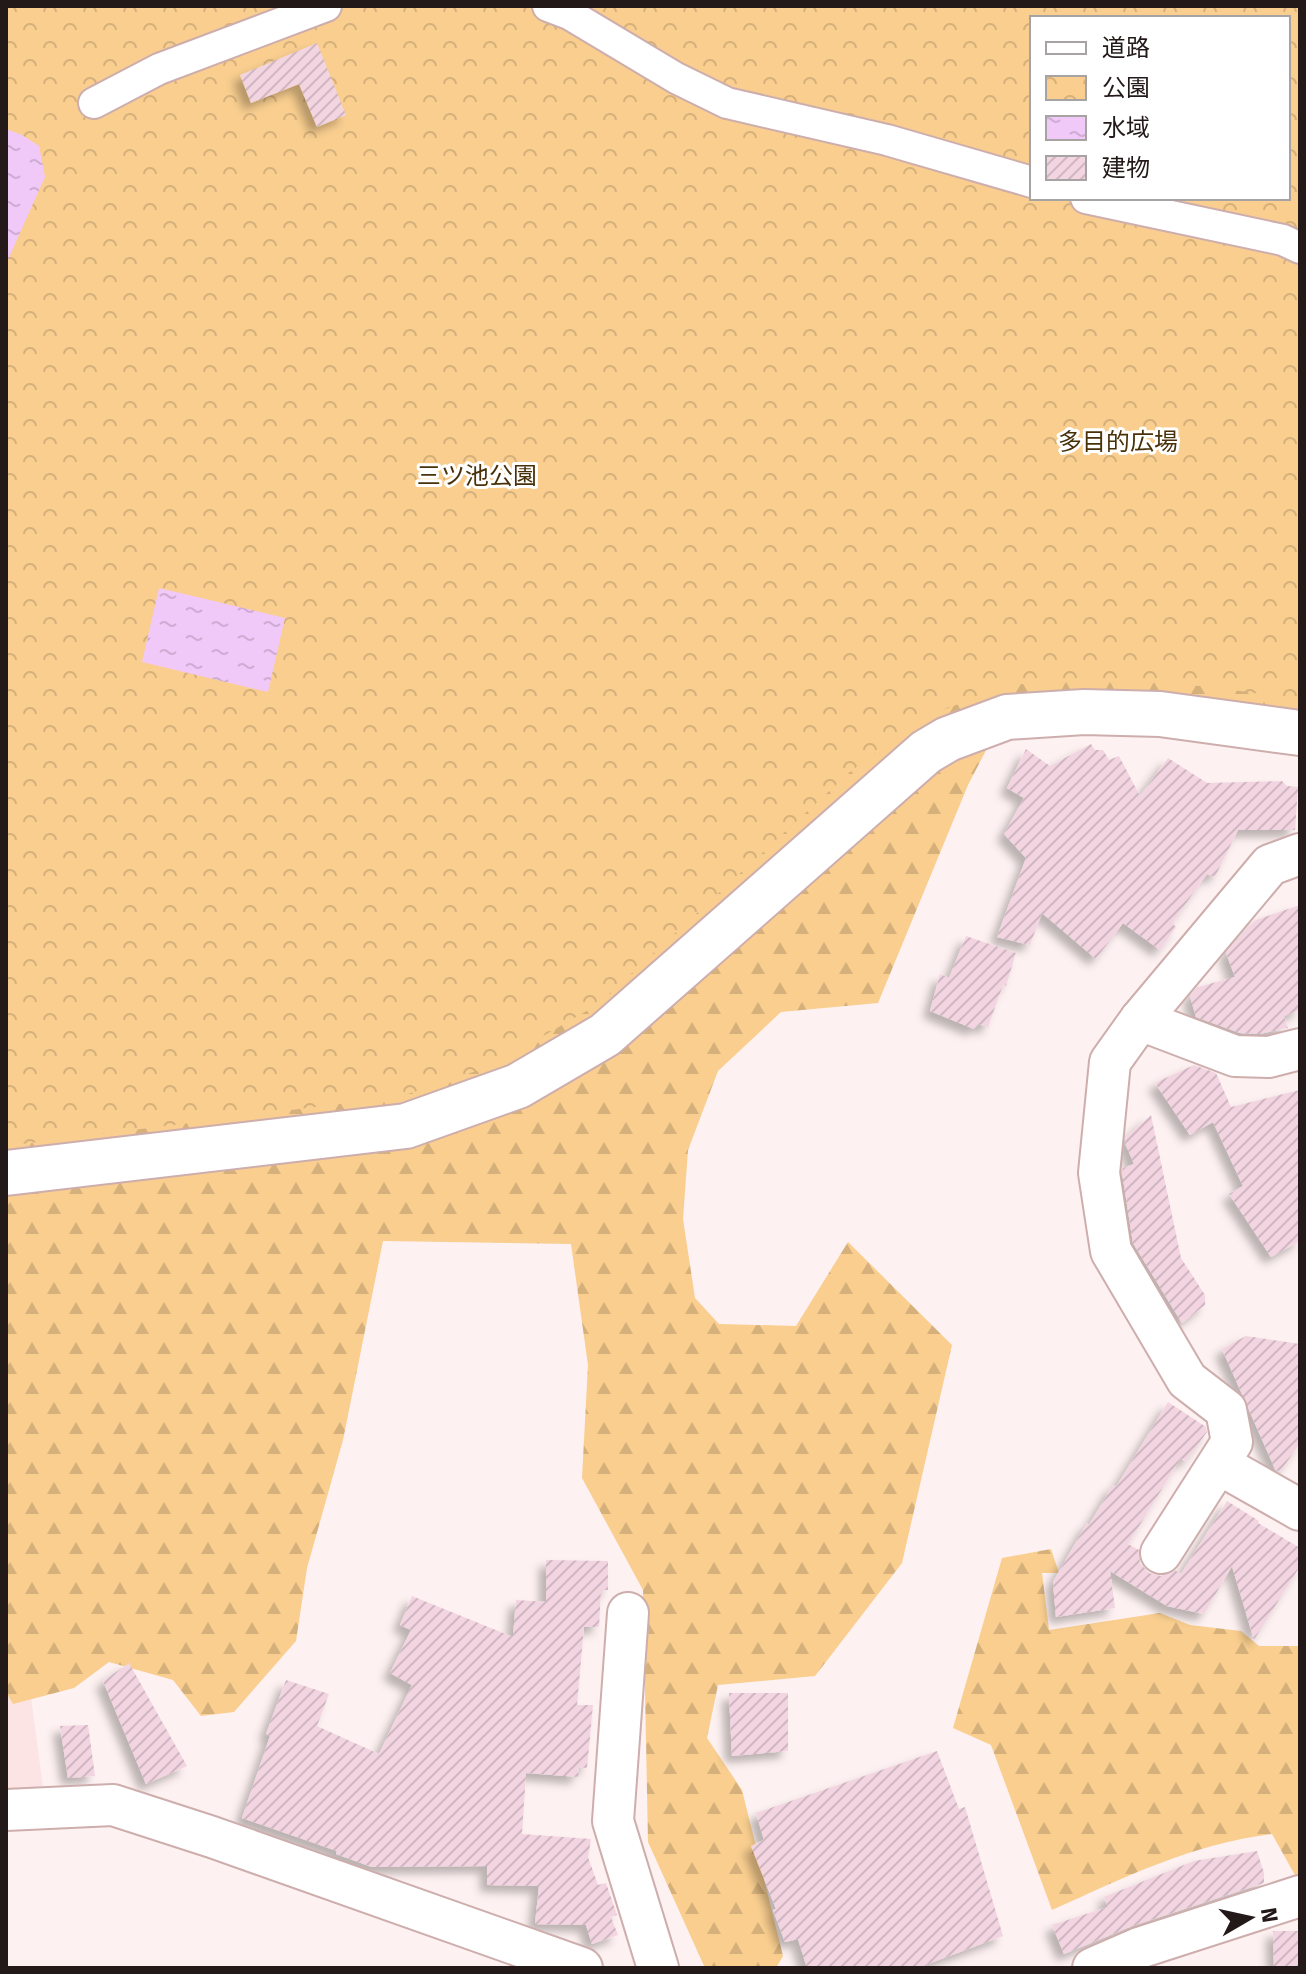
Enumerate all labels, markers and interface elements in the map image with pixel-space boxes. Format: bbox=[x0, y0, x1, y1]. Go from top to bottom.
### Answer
legend bbox=[1030, 16, 1290, 200]
text: 道路 bbox=[1102, 34, 1150, 62]
text: 公園 bbox=[1102, 74, 1150, 102]
text: 水域 bbox=[1102, 114, 1150, 142]
text: 建物 bbox=[1102, 154, 1150, 182]
park label: 多目的広場 bbox=[1058, 428, 1178, 456]
park label: 三ツ池公園 bbox=[417, 462, 537, 490]
north arrow bbox=[1210, 1878, 1290, 1958]
text: N bbox=[1255, 1906, 1284, 1924]

